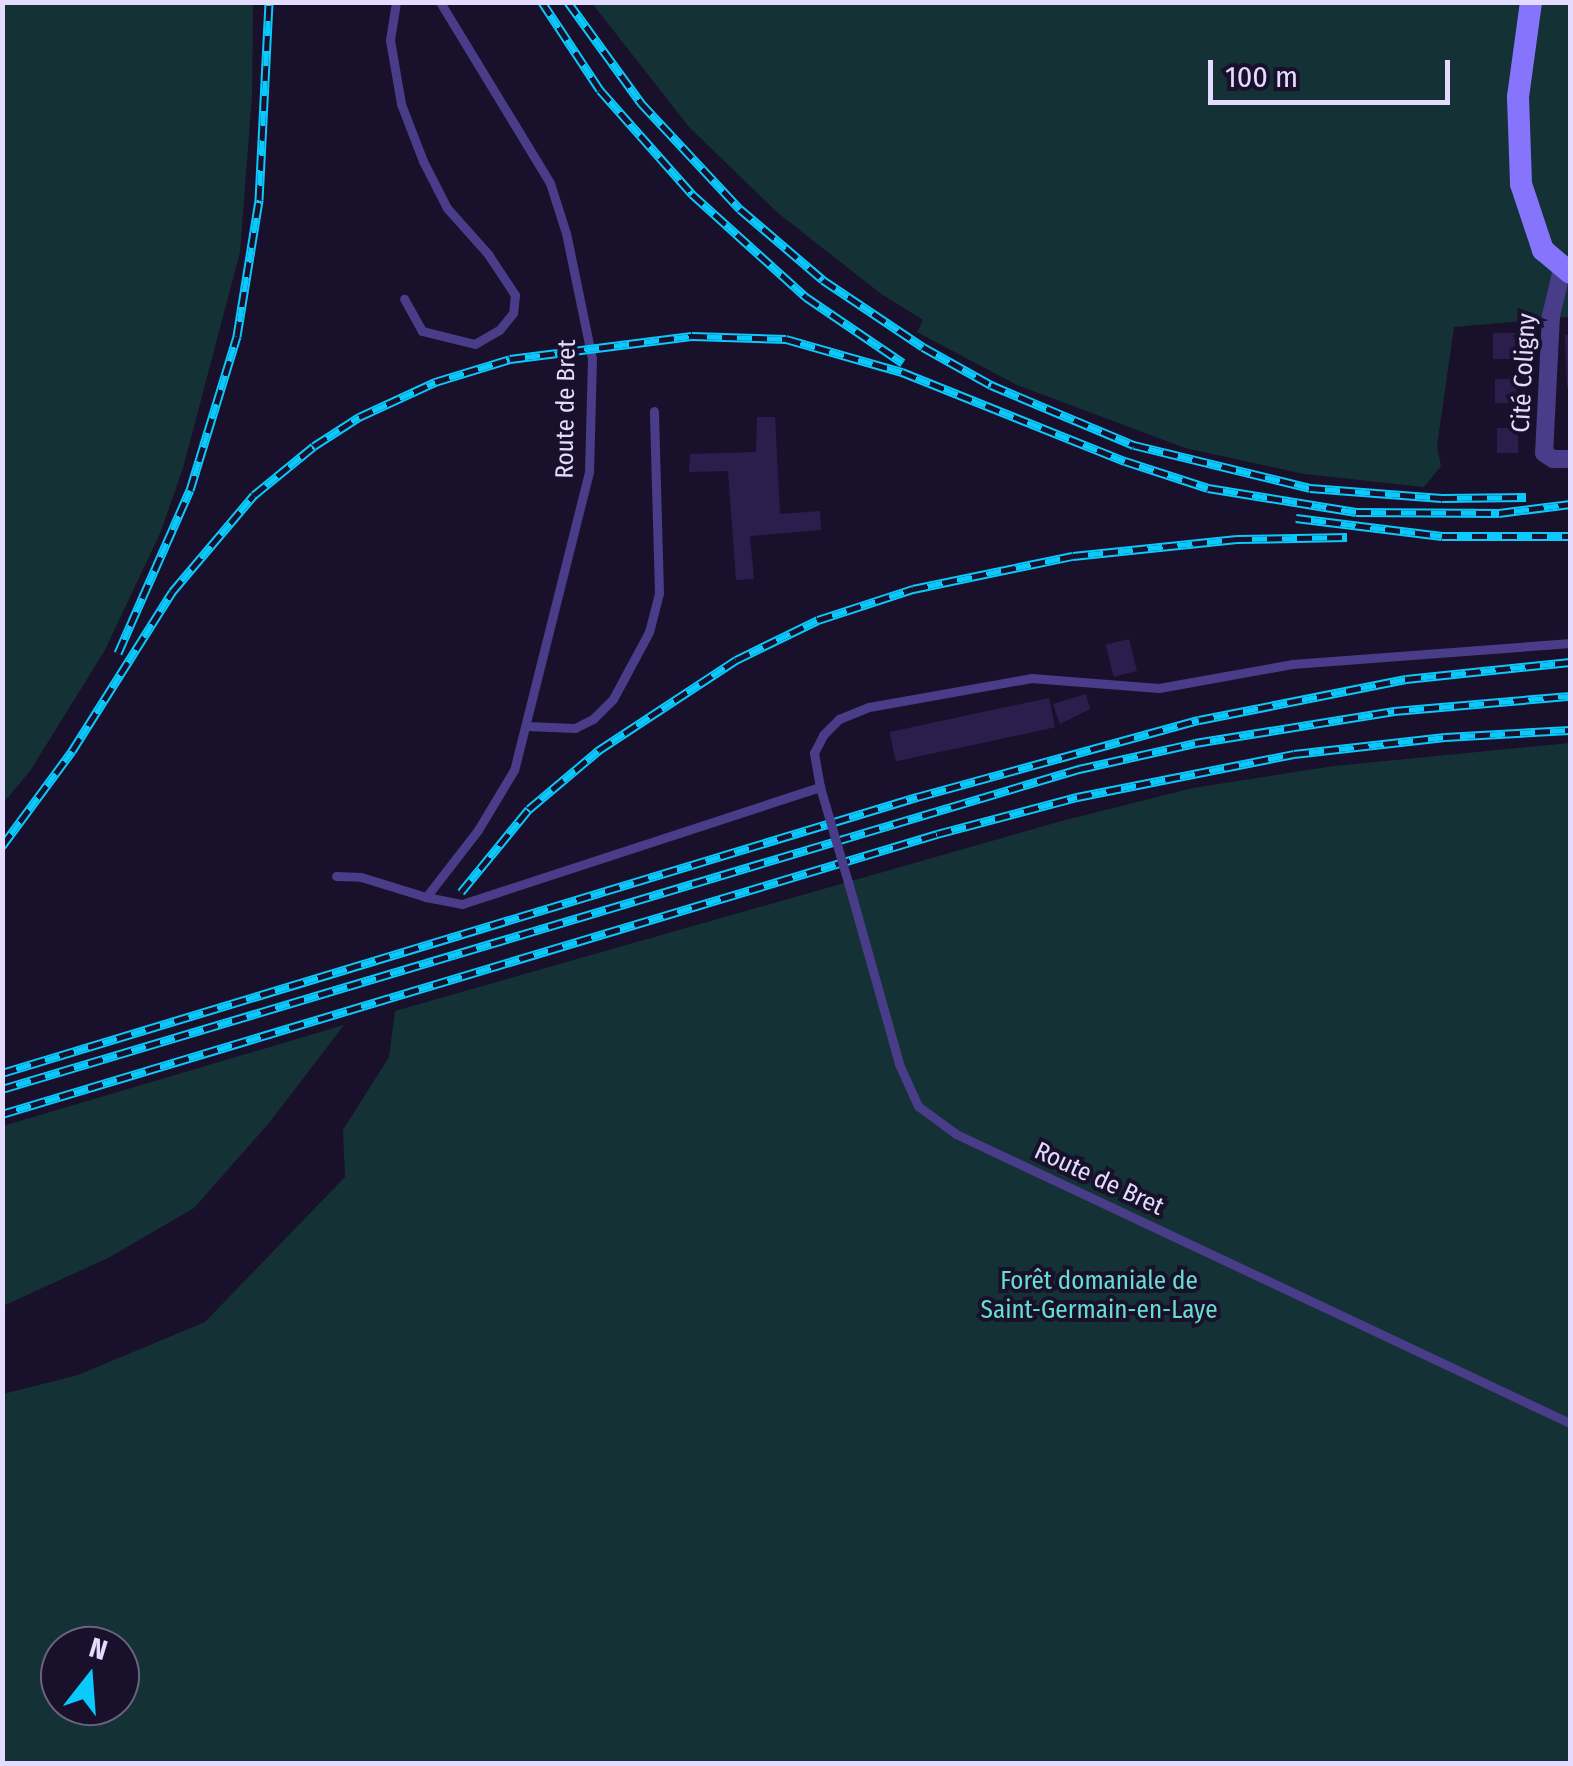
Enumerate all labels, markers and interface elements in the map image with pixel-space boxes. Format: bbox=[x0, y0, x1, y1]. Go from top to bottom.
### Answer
scale bar bbox=[1213, 40, 1456, 102]
text: 100 m bbox=[1225, 59, 1298, 95]
street label: Cité Coligny bbox=[1506, 313, 1542, 433]
street label: Route de Bret bbox=[550, 339, 582, 479]
street label: Route de Bret bbox=[1030, 1136, 1168, 1222]
park label: Forêt domaniale de Saint-Germain-en-Laye bbox=[980, 1267, 1218, 1326]
north arrow bbox=[40, 1626, 140, 1726]
text: N bbox=[85, 1631, 111, 1667]

